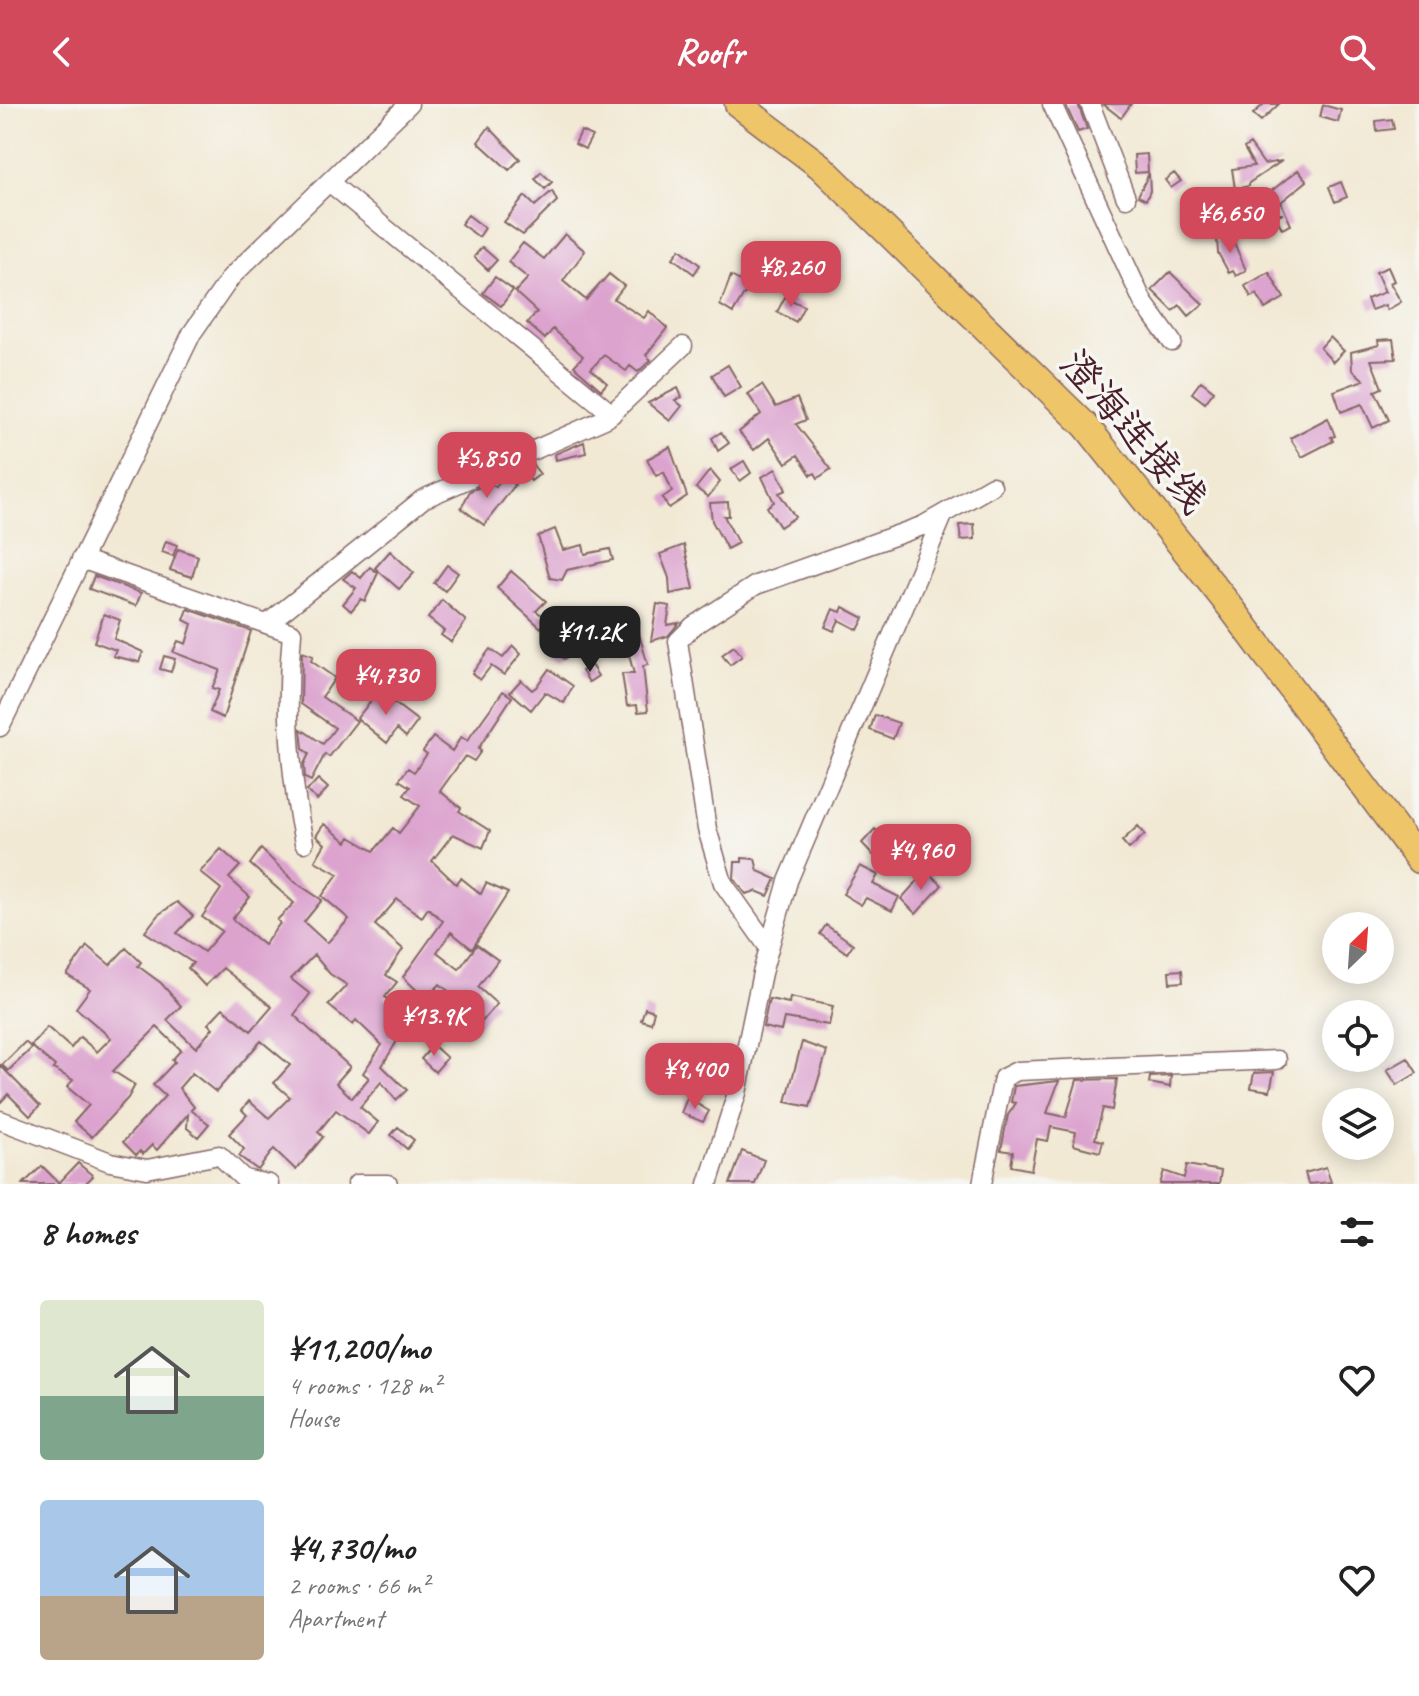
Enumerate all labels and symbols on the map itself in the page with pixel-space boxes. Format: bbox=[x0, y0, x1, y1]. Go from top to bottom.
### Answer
pin: ¥6,650 bbox=[1165, 187, 1295, 255]
pin: ¥8,260 bbox=[726, 241, 856, 309]
street label: 澄海连接线 bbox=[1050, 340, 1219, 524]
pin: ¥5,850 bbox=[422, 432, 552, 500]
pin: ¥11.2K bbox=[525, 606, 655, 674]
pin: ¥4,730 bbox=[321, 649, 451, 717]
pin: ¥4,960 bbox=[856, 824, 986, 892]
north arrow bbox=[1322, 912, 1394, 984]
pin: ¥13.9K bbox=[369, 990, 499, 1058]
pin: ¥9,400 bbox=[630, 1043, 760, 1111]

